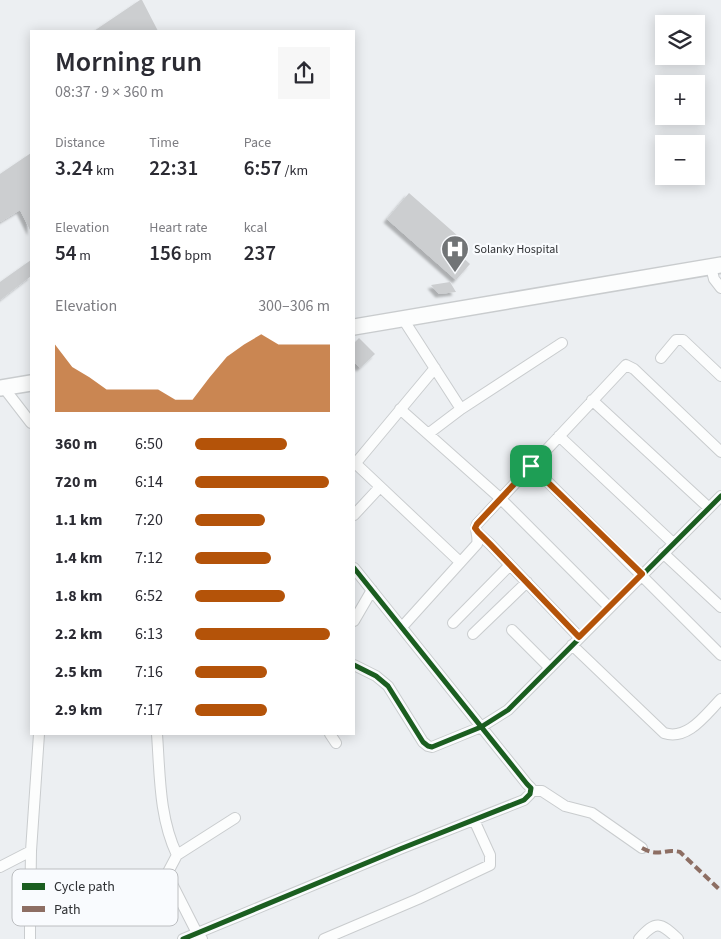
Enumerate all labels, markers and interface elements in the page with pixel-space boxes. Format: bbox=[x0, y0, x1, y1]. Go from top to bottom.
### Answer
map controls bbox=[655, 15, 705, 185]
button: layers bbox=[655, 15, 705, 65]
text: Morning run bbox=[55, 42, 202, 82]
button: share bbox=[278, 47, 330, 99]
button: + bbox=[655, 75, 705, 125]
text: 08:37 · 9 × 360 m bbox=[55, 81, 164, 103]
text: Distance bbox=[55, 133, 105, 153]
text: Time bbox=[149, 133, 179, 153]
text: Pace bbox=[244, 133, 271, 153]
button: − bbox=[655, 135, 705, 185]
text: 3.24 bbox=[55, 153, 93, 183]
text: 22:31 bbox=[149, 153, 198, 183]
text: 6:57 bbox=[244, 153, 282, 183]
text: km bbox=[93, 161, 114, 181]
text: /km bbox=[282, 161, 308, 181]
text: Elevation bbox=[55, 218, 110, 238]
text: Heart rate bbox=[149, 218, 208, 238]
text: kcal bbox=[244, 218, 267, 238]
hospital icon: Solanky Hospital bbox=[440, 234, 470, 273]
text: 54 bbox=[55, 238, 77, 268]
text: 156 bbox=[149, 238, 182, 268]
text: 237 bbox=[244, 238, 276, 268]
place label: Solanky Hospital bbox=[474, 241, 558, 258]
text: m bbox=[77, 246, 91, 266]
text: bpm bbox=[182, 246, 212, 266]
text: Elevation bbox=[55, 295, 117, 317]
text: 300–306 m bbox=[258, 295, 330, 317]
text: 360 m bbox=[55, 433, 97, 455]
text: 6:50 bbox=[135, 433, 163, 455]
pin bbox=[510, 445, 552, 487]
icon: arrive bbox=[517, 452, 545, 480]
text: 720 m bbox=[55, 471, 97, 493]
text: 6:14 bbox=[135, 471, 163, 493]
text: 1.1 km bbox=[55, 509, 102, 531]
text: 7:20 bbox=[135, 509, 163, 531]
text: 1.4 km bbox=[55, 547, 102, 569]
text: 7:12 bbox=[135, 547, 163, 569]
text: 1.8 km bbox=[55, 585, 102, 607]
text: 6:52 bbox=[135, 585, 163, 607]
text: 2.2 km bbox=[55, 623, 102, 645]
text: 6:13 bbox=[135, 623, 163, 645]
text: 2.5 km bbox=[55, 661, 102, 683]
text: 7:16 bbox=[135, 661, 163, 683]
text: 2.9 km bbox=[55, 699, 102, 721]
text: 7:17 bbox=[135, 699, 163, 721]
legend bbox=[12, 869, 178, 926]
text: Cycle path bbox=[54, 877, 115, 897]
text: Path bbox=[54, 900, 81, 920]

